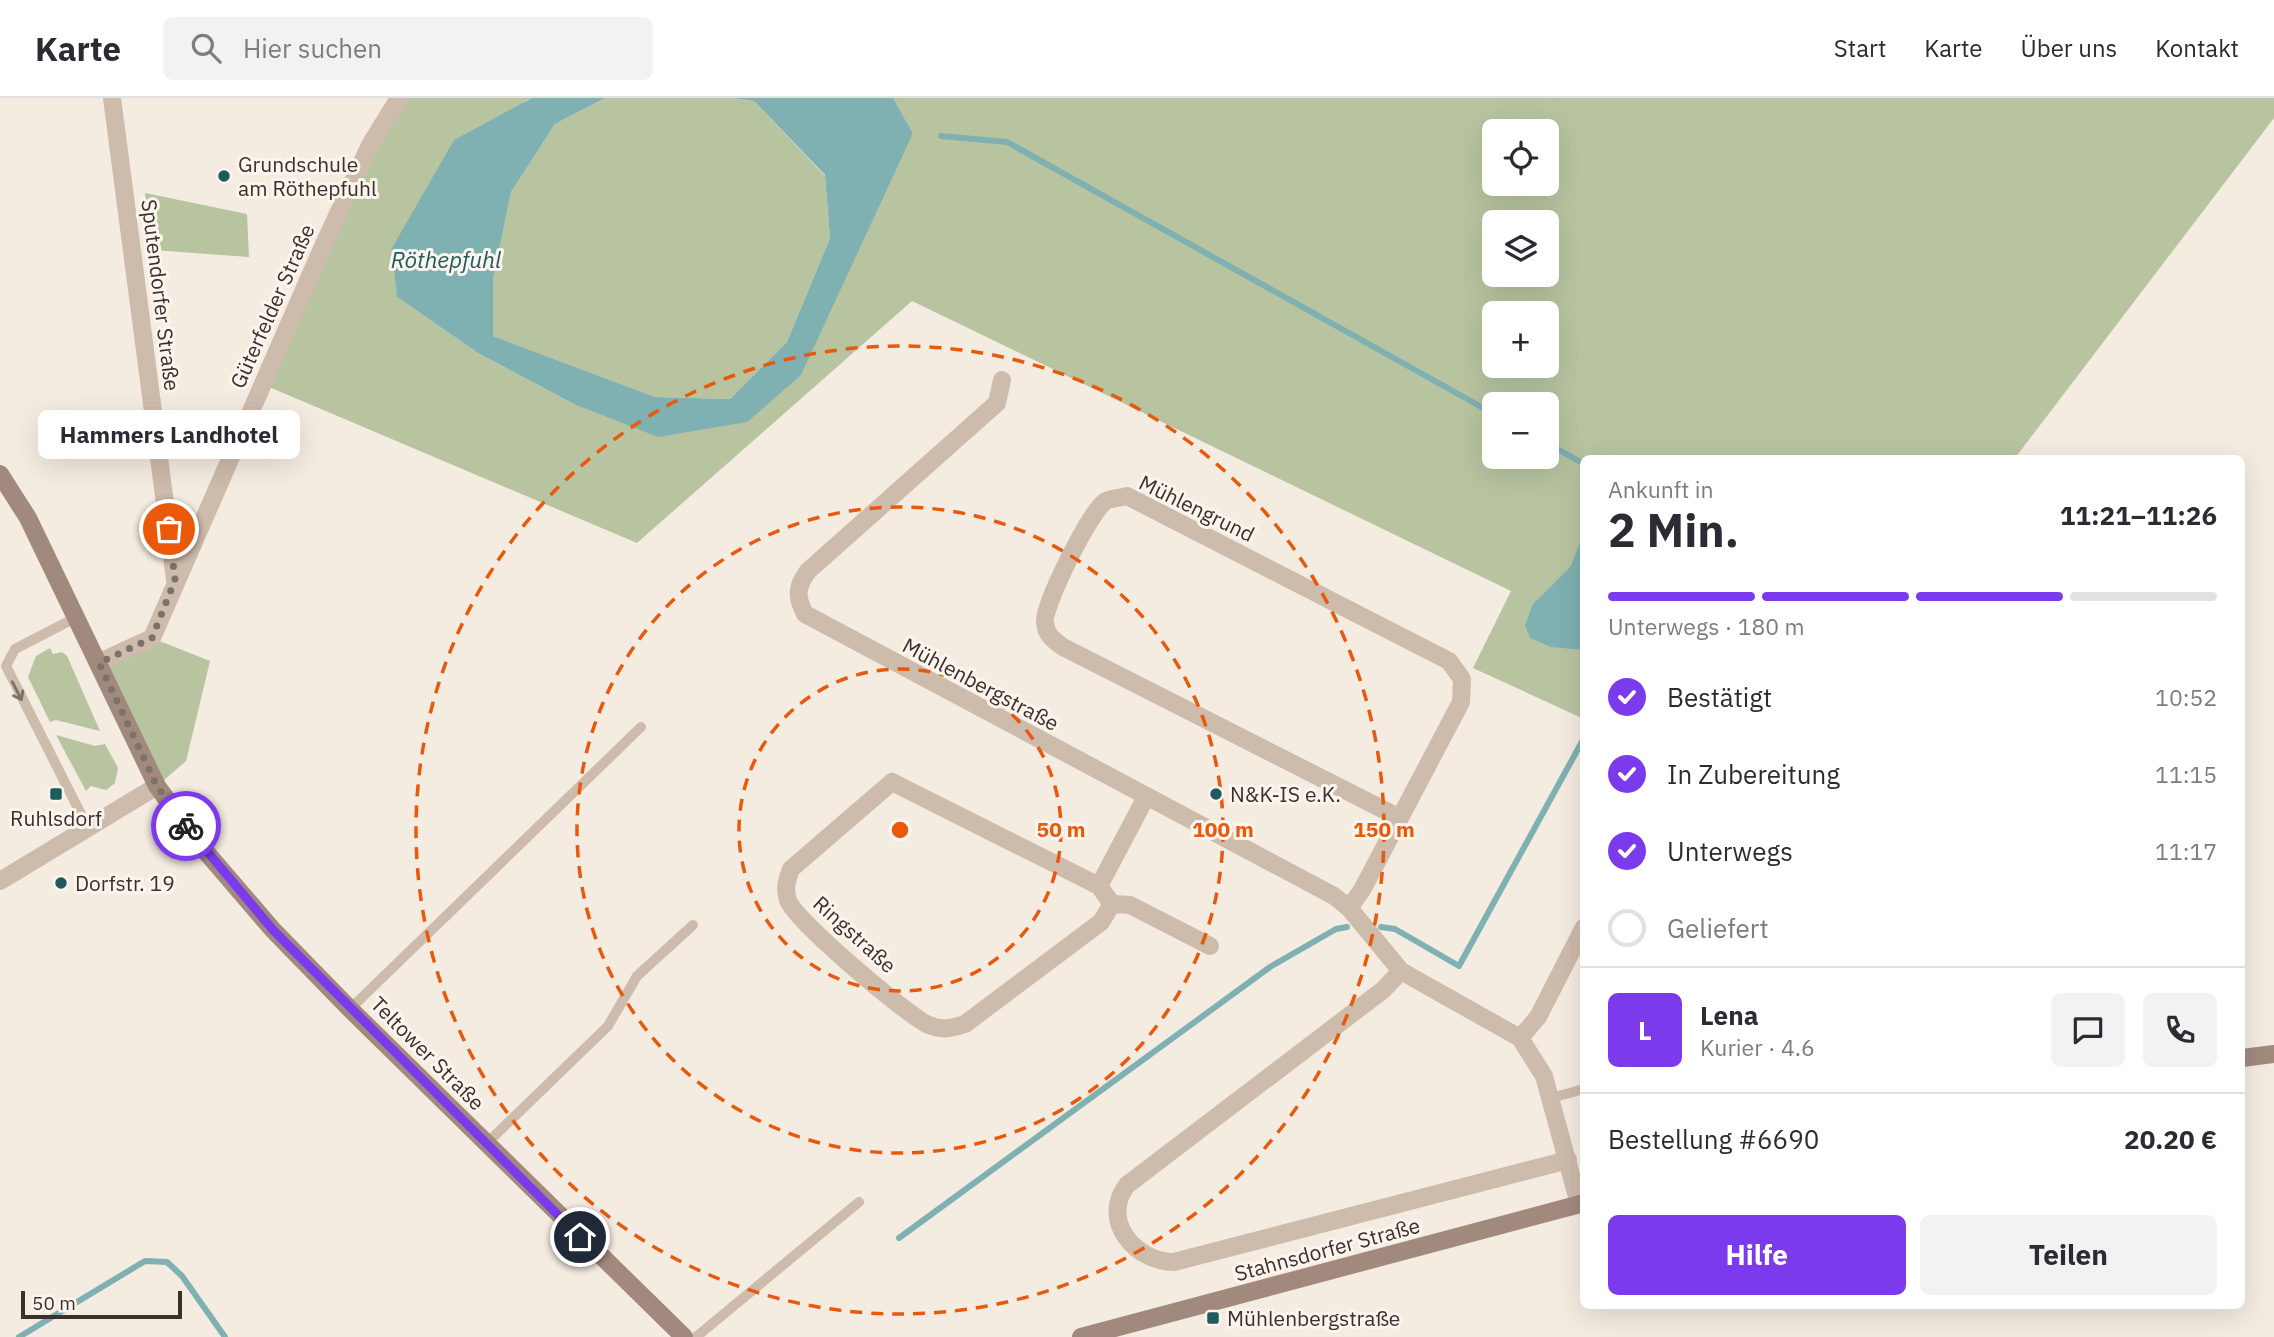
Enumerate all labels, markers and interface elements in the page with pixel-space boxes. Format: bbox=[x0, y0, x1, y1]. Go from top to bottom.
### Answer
search box bbox=[163, 17, 653, 80]
text: Karte bbox=[35, 27, 121, 70]
icon: search bbox=[187, 29, 225, 67]
text: Hier suchen bbox=[243, 31, 382, 65]
text: Start bbox=[1834, 32, 1886, 64]
text: Karte bbox=[1924, 32, 1982, 64]
text: Über uns bbox=[2020, 32, 2117, 64]
text: Kontakt bbox=[2155, 32, 2239, 64]
map controls bbox=[1482, 119, 1559, 469]
button: locate bbox=[1482, 119, 1559, 196]
place label: Grundschule am Röthepfuhl bbox=[238, 150, 377, 202]
marker: Grundschule am Röthepfuhl bbox=[216, 168, 232, 184]
street label: Sputendorfer Straße bbox=[135, 197, 187, 393]
button: layers bbox=[1482, 210, 1559, 287]
street label: Güterfelder Straße bbox=[223, 220, 321, 392]
water label: Röthepfuhl bbox=[391, 244, 502, 274]
button: + bbox=[1482, 301, 1559, 378]
button: − bbox=[1482, 392, 1559, 469]
callout: Hammers Landhotel bbox=[38, 410, 300, 459]
text: Hammers Landhotel bbox=[60, 419, 278, 449]
street label: Mühlengrund bbox=[1135, 468, 1259, 548]
text: Ankunft in bbox=[1608, 474, 1714, 504]
text: 11:21–11:26 bbox=[2060, 498, 2217, 532]
pin bbox=[139, 499, 199, 559]
text: 2 Min. bbox=[1608, 500, 1739, 560]
icon: bag bbox=[150, 510, 188, 548]
text: Unterwegs · 180 m bbox=[1608, 611, 1805, 641]
street label: Mühlenbergstraße bbox=[898, 631, 1064, 737]
icon: check bbox=[1608, 678, 1646, 716]
one-way arrow bbox=[11, 680, 25, 701]
text: Bestätigt bbox=[1667, 680, 1772, 714]
text: 10:52 bbox=[2155, 682, 2217, 712]
icon: check bbox=[1608, 755, 1646, 793]
text: In Zubereitung bbox=[1667, 757, 1840, 791]
text: 11:15 bbox=[2155, 759, 2217, 789]
place label: N&K-IS e.K. bbox=[1230, 780, 1341, 808]
marker: Ruhlsdorf bbox=[48, 786, 64, 802]
marker: N&K-IS e.K. bbox=[1208, 786, 1224, 802]
courier bbox=[151, 791, 221, 861]
place label: Ruhlsdorf bbox=[10, 804, 102, 832]
icon: bike bbox=[167, 807, 205, 845]
text: 50 m bbox=[1037, 815, 1085, 843]
text: 100 m bbox=[1192, 815, 1254, 843]
text: 150 m bbox=[1353, 815, 1415, 843]
centre of rings bbox=[888, 818, 912, 842]
icon: check bbox=[1608, 832, 1646, 870]
text: Unterwegs bbox=[1667, 834, 1793, 868]
text: 11:17 bbox=[2155, 836, 2217, 866]
place label: Dorfstr. 19 bbox=[75, 869, 175, 897]
marker: Dorfstr. 19 bbox=[53, 875, 69, 891]
street label: Ringstraße bbox=[807, 889, 903, 979]
text: Geliefert bbox=[1667, 911, 1769, 945]
street label: Teltower Straße bbox=[365, 990, 491, 1116]
button: chat bbox=[2051, 993, 2125, 1067]
button: phone bbox=[2143, 993, 2217, 1067]
text: Lena bbox=[1700, 998, 1758, 1032]
text: L bbox=[1638, 1013, 1652, 1047]
text: Kurier · 4.6 bbox=[1700, 1032, 1815, 1062]
text: Bestellung #6690 bbox=[1608, 1122, 1819, 1156]
text: 20.20 € bbox=[2124, 1122, 2217, 1156]
pin bbox=[550, 1207, 610, 1267]
street label: Stahnsdorfer Straße bbox=[1231, 1211, 1423, 1287]
button: Hilfe bbox=[1608, 1215, 1906, 1295]
button: Teilen bbox=[1920, 1215, 2217, 1295]
icon: home bbox=[561, 1218, 599, 1256]
scale bar bbox=[21, 1288, 182, 1320]
text: 50 m bbox=[32, 1291, 76, 1315]
place label: Mühlenbergstraße bbox=[1227, 1304, 1400, 1332]
marker: Mühlenbergstraße bbox=[1205, 1310, 1221, 1326]

